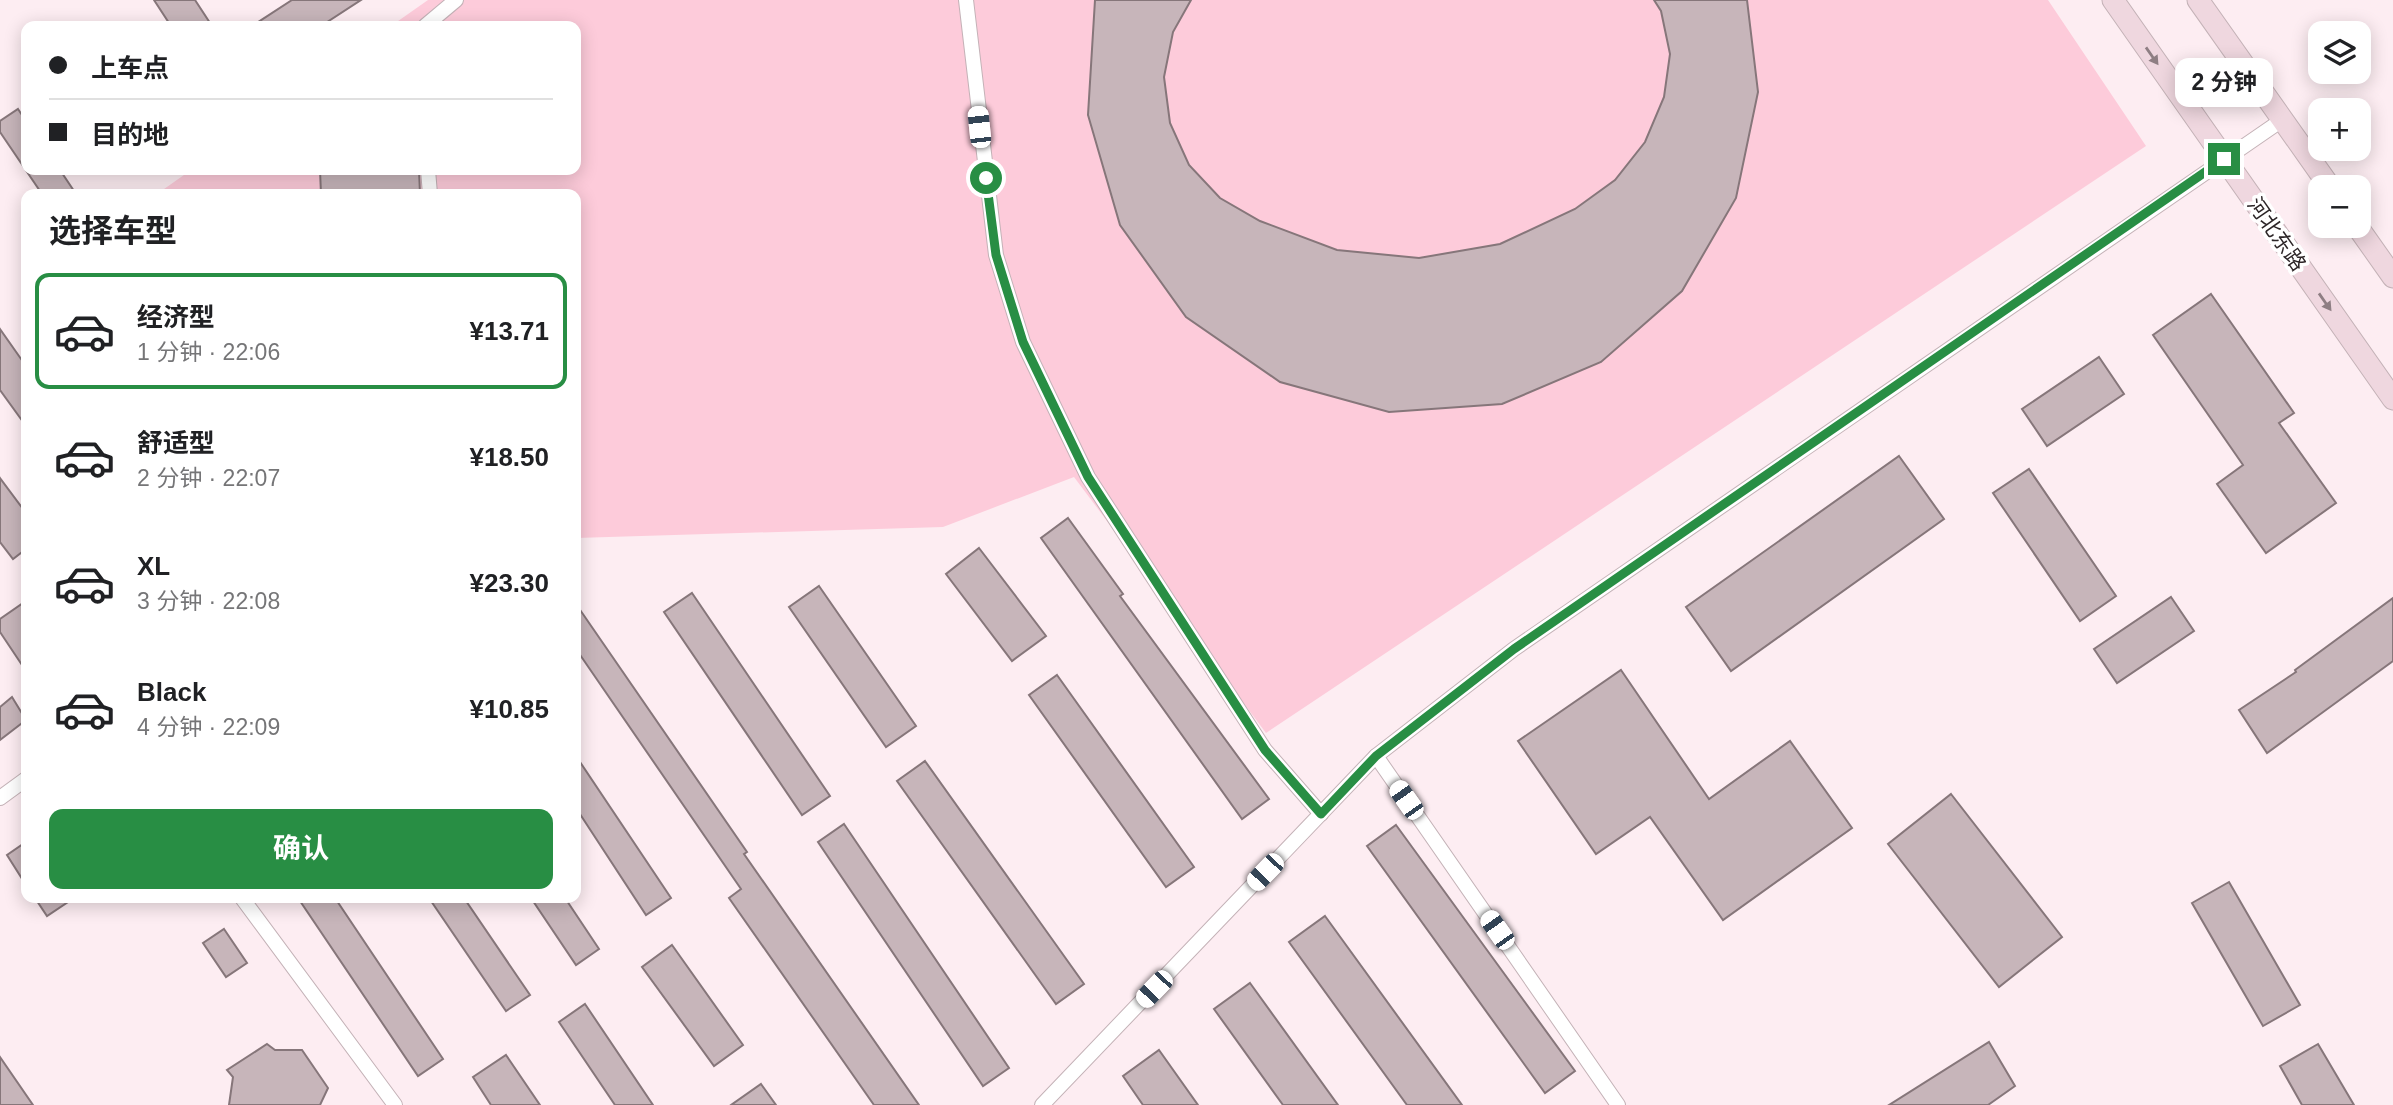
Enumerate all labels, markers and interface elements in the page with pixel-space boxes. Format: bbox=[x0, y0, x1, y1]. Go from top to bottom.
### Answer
map controls bbox=[2308, 21, 2371, 238]
button: layers bbox=[2308, 21, 2371, 84]
one-way arrow bbox=[2145, 47, 2159, 65]
text: 上车点 bbox=[91, 53, 169, 83]
callout: 2 分钟 bbox=[2175, 58, 2273, 106]
text: 2 分钟 bbox=[2191, 69, 2257, 95]
button: + bbox=[2308, 98, 2371, 161]
car bbox=[967, 105, 992, 149]
text: 目的地 bbox=[91, 120, 169, 150]
route end bbox=[2208, 143, 2240, 175]
route start bbox=[970, 162, 1002, 194]
button: − bbox=[2308, 175, 2371, 238]
street label: 河北东路 bbox=[2243, 193, 2311, 275]
text: 选择车型 bbox=[49, 213, 177, 249]
one-way arrow bbox=[2318, 293, 2332, 311]
icon: car bbox=[53, 300, 116, 363]
text: 经济型 bbox=[137, 302, 215, 332]
text: ¥13.71 bbox=[469, 316, 549, 346]
text: 1 分钟 · 22:06 bbox=[137, 339, 280, 365]
icon: car bbox=[53, 426, 116, 489]
text: 舒适型 bbox=[137, 428, 215, 458]
text: ¥18.50 bbox=[469, 442, 549, 472]
text: 2 分钟 · 22:07 bbox=[137, 465, 280, 491]
text: XL bbox=[137, 551, 170, 581]
icon: car bbox=[53, 552, 116, 615]
text: ¥23.30 bbox=[469, 568, 549, 598]
text: 3 分钟 · 22:08 bbox=[137, 588, 280, 614]
text: Black bbox=[137, 677, 206, 707]
icon: car bbox=[53, 678, 116, 741]
text: ¥10.85 bbox=[469, 694, 549, 724]
text: 4 分钟 · 22:09 bbox=[137, 714, 280, 740]
car bbox=[1386, 777, 1427, 823]
button: 确认 bbox=[49, 809, 553, 889]
car bbox=[1243, 850, 1288, 894]
car bbox=[1477, 907, 1518, 953]
car bbox=[1132, 967, 1177, 1011]

